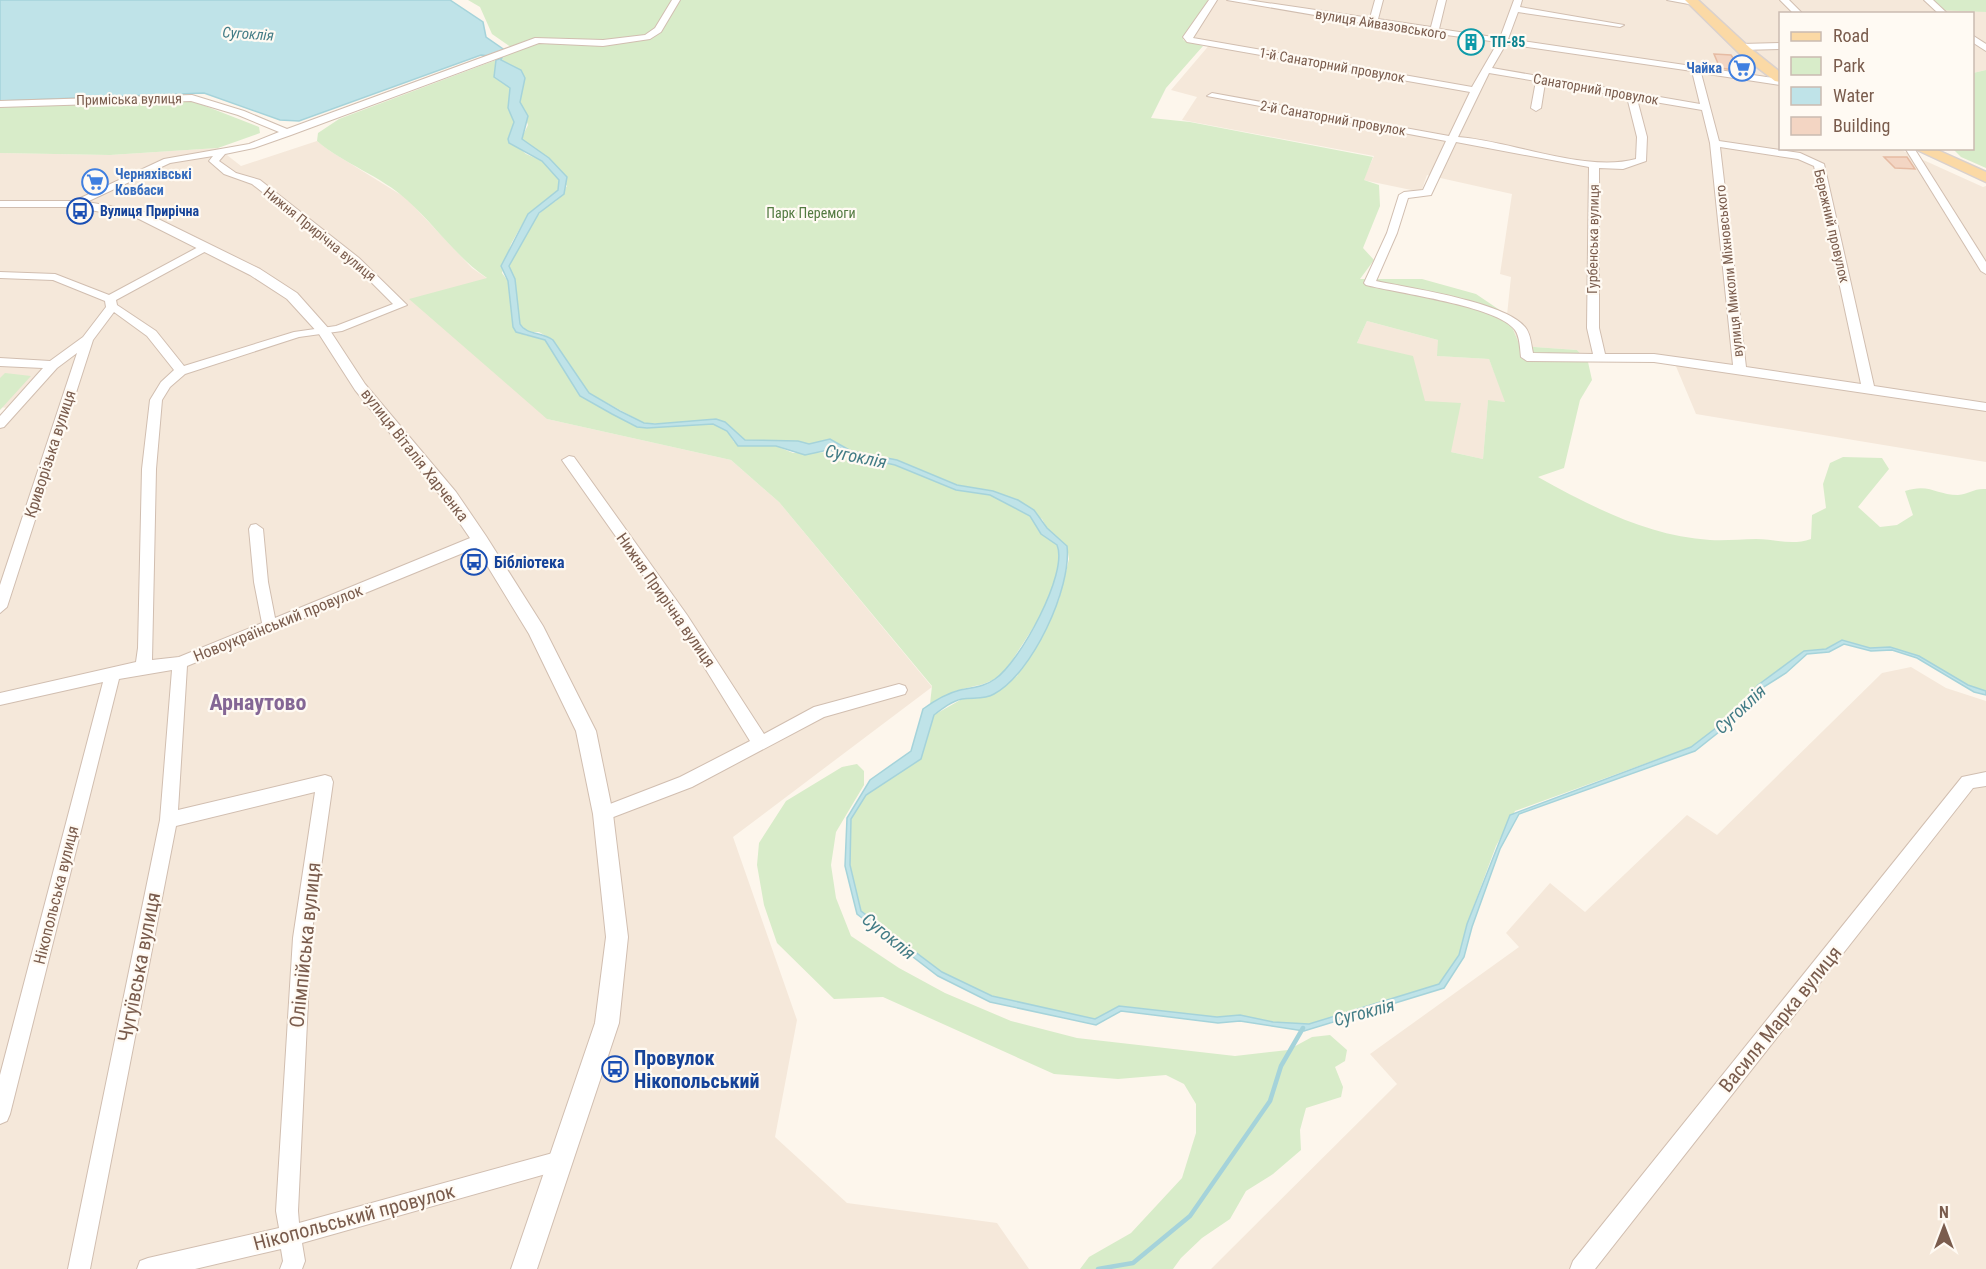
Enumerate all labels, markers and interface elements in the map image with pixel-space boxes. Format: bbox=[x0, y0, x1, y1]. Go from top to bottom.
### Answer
street label: вулиця Айвазовського bbox=[1314, 6, 1448, 42]
legend bbox=[1779, 12, 1974, 150]
water label: Сугоклія bbox=[222, 23, 274, 45]
text: Road bbox=[1833, 25, 1869, 46]
building icon: ТП-85 bbox=[1456, 27, 1486, 57]
place label: ТП-85 bbox=[1490, 34, 1525, 50]
street label: 1-й Санаторний провулок bbox=[1258, 44, 1406, 86]
supermarket icon: Чайка bbox=[1727, 53, 1757, 83]
text: Park bbox=[1833, 55, 1865, 76]
place label: Чайка bbox=[1686, 60, 1722, 76]
street label: Санаторний провулок bbox=[1532, 70, 1660, 108]
text: Water bbox=[1833, 85, 1875, 106]
street label: Приміська вулиця bbox=[76, 90, 182, 108]
street label: 2-й Санаторний провулок bbox=[1259, 97, 1407, 139]
text: Building bbox=[1833, 115, 1890, 136]
place label: Черняхівські Ковбаси bbox=[115, 166, 192, 198]
supermarket icon: Черняхівські Ковбаси bbox=[80, 167, 110, 197]
street label: Бережний провулок bbox=[1811, 168, 1853, 285]
street label: Нижня Прирічна вулиця bbox=[261, 184, 379, 284]
street label: Гурбенська вулиця bbox=[1584, 184, 1602, 294]
street label: вулиця Миколи Міхновського bbox=[1712, 184, 1746, 358]
bus stop icon: Вулиця Прирічна bbox=[65, 196, 95, 226]
place label: Вулиця Прирічна bbox=[100, 203, 200, 219]
park label: Парк Перемоги bbox=[766, 205, 856, 221]
street label: вулиця Віталія Харченка bbox=[357, 385, 473, 525]
street label: Криворізька вулиця bbox=[20, 388, 80, 520]
water label: Сугоклія bbox=[824, 440, 888, 472]
street label: Нижня Прирічна вулиця bbox=[612, 529, 720, 671]
bus stop icon: Бібліотека bbox=[459, 547, 489, 577]
place label: Бібліотека bbox=[494, 553, 565, 572]
street label: Новоукраїнський провулок bbox=[191, 580, 366, 666]
water label: Сугоклія bbox=[1710, 680, 1770, 738]
district label: Арнаутово bbox=[209, 690, 307, 715]
street label: Нікопольська вулиця bbox=[30, 824, 82, 966]
street label: Олімпійська вулиця bbox=[284, 861, 326, 1029]
street label: Чугуївська вулиця bbox=[113, 890, 165, 1044]
water label: Сугоклія bbox=[858, 908, 920, 964]
street label: Василя Марка вулиця bbox=[1714, 941, 1846, 1097]
water label: Сугоклія bbox=[1331, 994, 1397, 1030]
place label: Провулок Нікопольський bbox=[634, 1046, 760, 1093]
bus stop icon: Провулок Нікопольський bbox=[600, 1054, 630, 1084]
street label: Нікопольський провулок bbox=[251, 1178, 458, 1255]
north arrow bbox=[1914, 1197, 1974, 1257]
text: N bbox=[1939, 1203, 1949, 1222]

